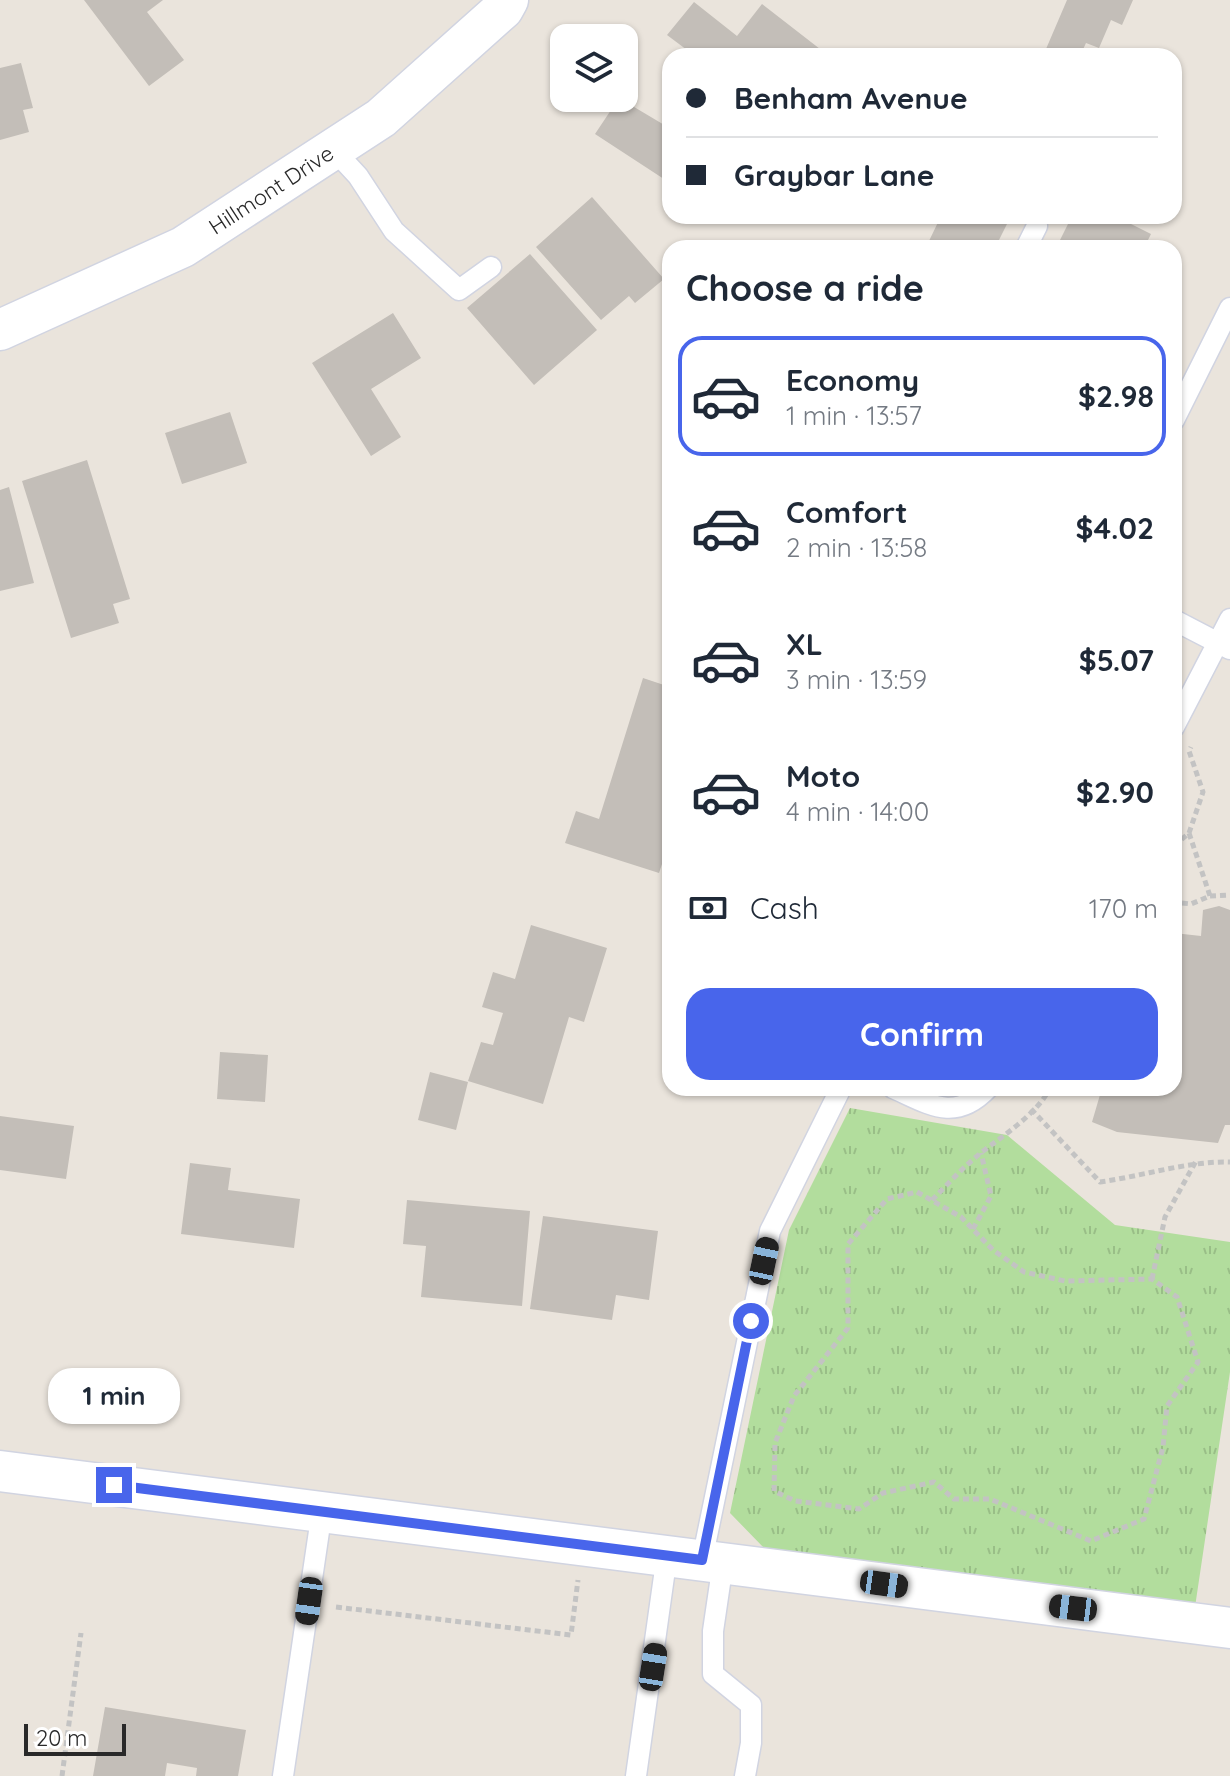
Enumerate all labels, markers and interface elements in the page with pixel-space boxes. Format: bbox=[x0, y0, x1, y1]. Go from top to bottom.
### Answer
map controls bbox=[550, 24, 638, 112]
button: layers bbox=[550, 24, 638, 112]
text: Benham Avenue bbox=[734, 79, 968, 117]
street label: Hillmont Drive bbox=[203, 139, 339, 240]
text: Graybar Lane bbox=[734, 156, 934, 194]
text: Choose a ride bbox=[686, 265, 924, 310]
icon: car bbox=[690, 360, 762, 432]
text: Economy bbox=[786, 361, 919, 399]
text: $2.98 bbox=[1078, 377, 1154, 415]
text: 1 min · 13:57 bbox=[786, 399, 922, 432]
icon: car bbox=[690, 492, 762, 564]
text: Comfort bbox=[786, 493, 907, 531]
text: $4.02 bbox=[1075, 509, 1154, 547]
text: 2 min · 13:58 bbox=[786, 531, 927, 564]
icon: car bbox=[690, 624, 762, 696]
text: XL bbox=[786, 625, 823, 663]
text: $5.07 bbox=[1079, 641, 1154, 679]
text: 3 min · 13:59 bbox=[786, 663, 927, 696]
icon: car bbox=[690, 756, 762, 828]
text: Moto bbox=[786, 757, 860, 795]
text: $2.90 bbox=[1076, 773, 1154, 811]
text: 4 min · 14:00 bbox=[786, 795, 929, 828]
icon: cash bbox=[686, 886, 730, 930]
text: Cash bbox=[750, 889, 819, 927]
text: 170 m bbox=[1089, 892, 1158, 925]
button: Confirm bbox=[686, 988, 1158, 1080]
car bbox=[747, 1235, 781, 1287]
route start bbox=[733, 1303, 769, 1339]
callout: 1 min bbox=[48, 1369, 180, 1425]
text: 1 min bbox=[83, 1379, 146, 1412]
route end bbox=[96, 1467, 132, 1503]
car bbox=[859, 1569, 909, 1599]
car bbox=[294, 1576, 324, 1626]
car bbox=[1048, 1593, 1098, 1623]
car bbox=[637, 1641, 669, 1693]
scale bar bbox=[24, 1720, 126, 1756]
text: 20 m bbox=[36, 1724, 87, 1752]

